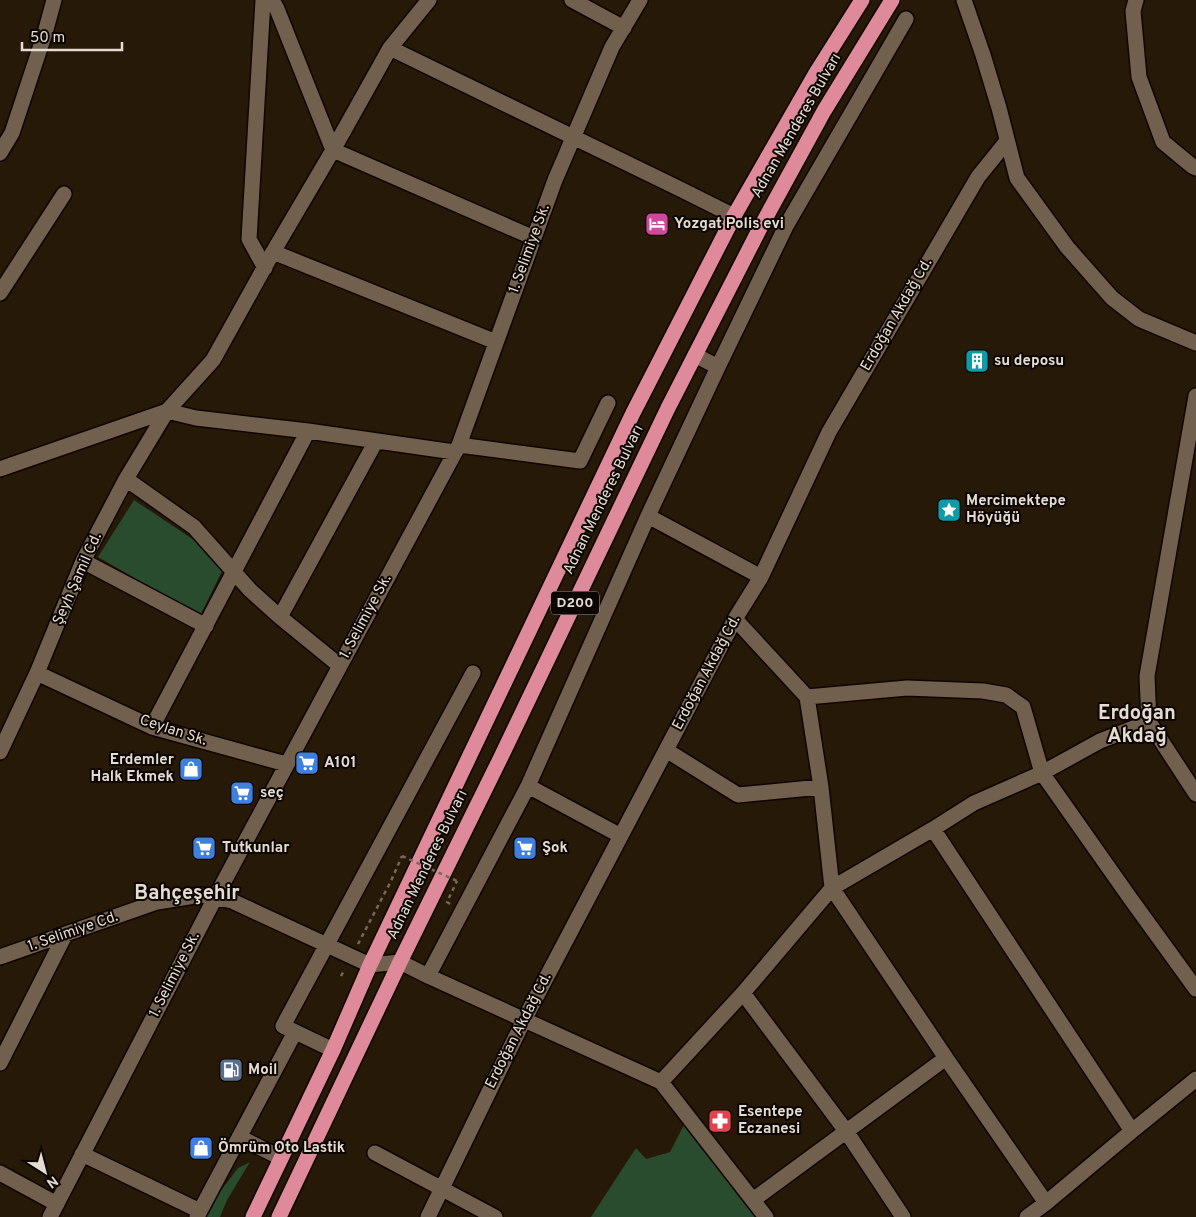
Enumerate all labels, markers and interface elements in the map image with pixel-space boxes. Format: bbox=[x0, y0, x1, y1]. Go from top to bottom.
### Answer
scale bar bbox=[22, 20, 122, 52]
text: 50 m bbox=[30, 29, 65, 48]
street label: Adnan Menderes Bulvarı bbox=[748, 50, 846, 202]
street label: 1. Selimiye Sk. bbox=[505, 202, 555, 296]
hotel icon: Yozgat Polis evi bbox=[644, 211, 670, 237]
place label: Yozgat Polis evi bbox=[674, 215, 784, 234]
street label: Erdoğan Akdağ Cd. bbox=[857, 255, 937, 375]
building icon: su deposu bbox=[964, 348, 990, 374]
place label: su deposu bbox=[994, 352, 1064, 371]
street label: Adnan Menderes Bulvarı bbox=[560, 422, 648, 578]
place label: Mercimektepe Höyüğü bbox=[966, 492, 1066, 528]
place icon: Mercimektepe Höyüğü bbox=[936, 497, 962, 523]
street label: Şeyh Şamil Cd. bbox=[49, 530, 107, 628]
street label: 1. Selimiye Sk. bbox=[336, 571, 396, 663]
road number: D200 bbox=[551, 592, 599, 614]
street label: Erdoğan Akdağ Cd. bbox=[669, 612, 745, 734]
district label: Erdoğan Akdağ bbox=[1098, 701, 1176, 750]
street label: Ceylan Sk. bbox=[137, 711, 209, 751]
supermarket icon: A101 bbox=[294, 750, 320, 776]
place label: Erdemler Halk Ekmek bbox=[91, 751, 175, 787]
place label: A101 bbox=[324, 754, 356, 773]
shop icon: Erdemler Halk Ekmek bbox=[178, 756, 204, 782]
supermarket icon: seç bbox=[229, 780, 255, 806]
place label: seç bbox=[260, 784, 284, 803]
street label: Adnan Menderes Bulvarı bbox=[384, 787, 472, 943]
supermarket icon: Tutkunlar bbox=[191, 835, 217, 861]
supermarket icon: Şok bbox=[512, 835, 538, 861]
place label: Tutkunlar bbox=[222, 839, 290, 858]
place label: Şok bbox=[542, 839, 568, 858]
district label: Bahçeşehir bbox=[134, 881, 240, 907]
street label: 1. Selimiye Cd. bbox=[25, 908, 121, 956]
street label: 1. Selimiye Sk. bbox=[145, 929, 205, 1021]
street label: Erdoğan Akdağ Cd. bbox=[482, 970, 556, 1092]
fuel station icon: Moil bbox=[218, 1057, 244, 1083]
place label: Moil bbox=[248, 1061, 277, 1080]
place label: Esentepe Eczanesi bbox=[738, 1103, 803, 1139]
pharmacy icon: Esentepe Eczanesi bbox=[707, 1108, 733, 1134]
shop icon: Ömrüm Oto Lastik bbox=[188, 1135, 214, 1161]
place label: Ömrüm Oto Lastik bbox=[218, 1137, 345, 1158]
north arrow bbox=[20, 1147, 70, 1197]
text: N bbox=[43, 1171, 61, 1191]

